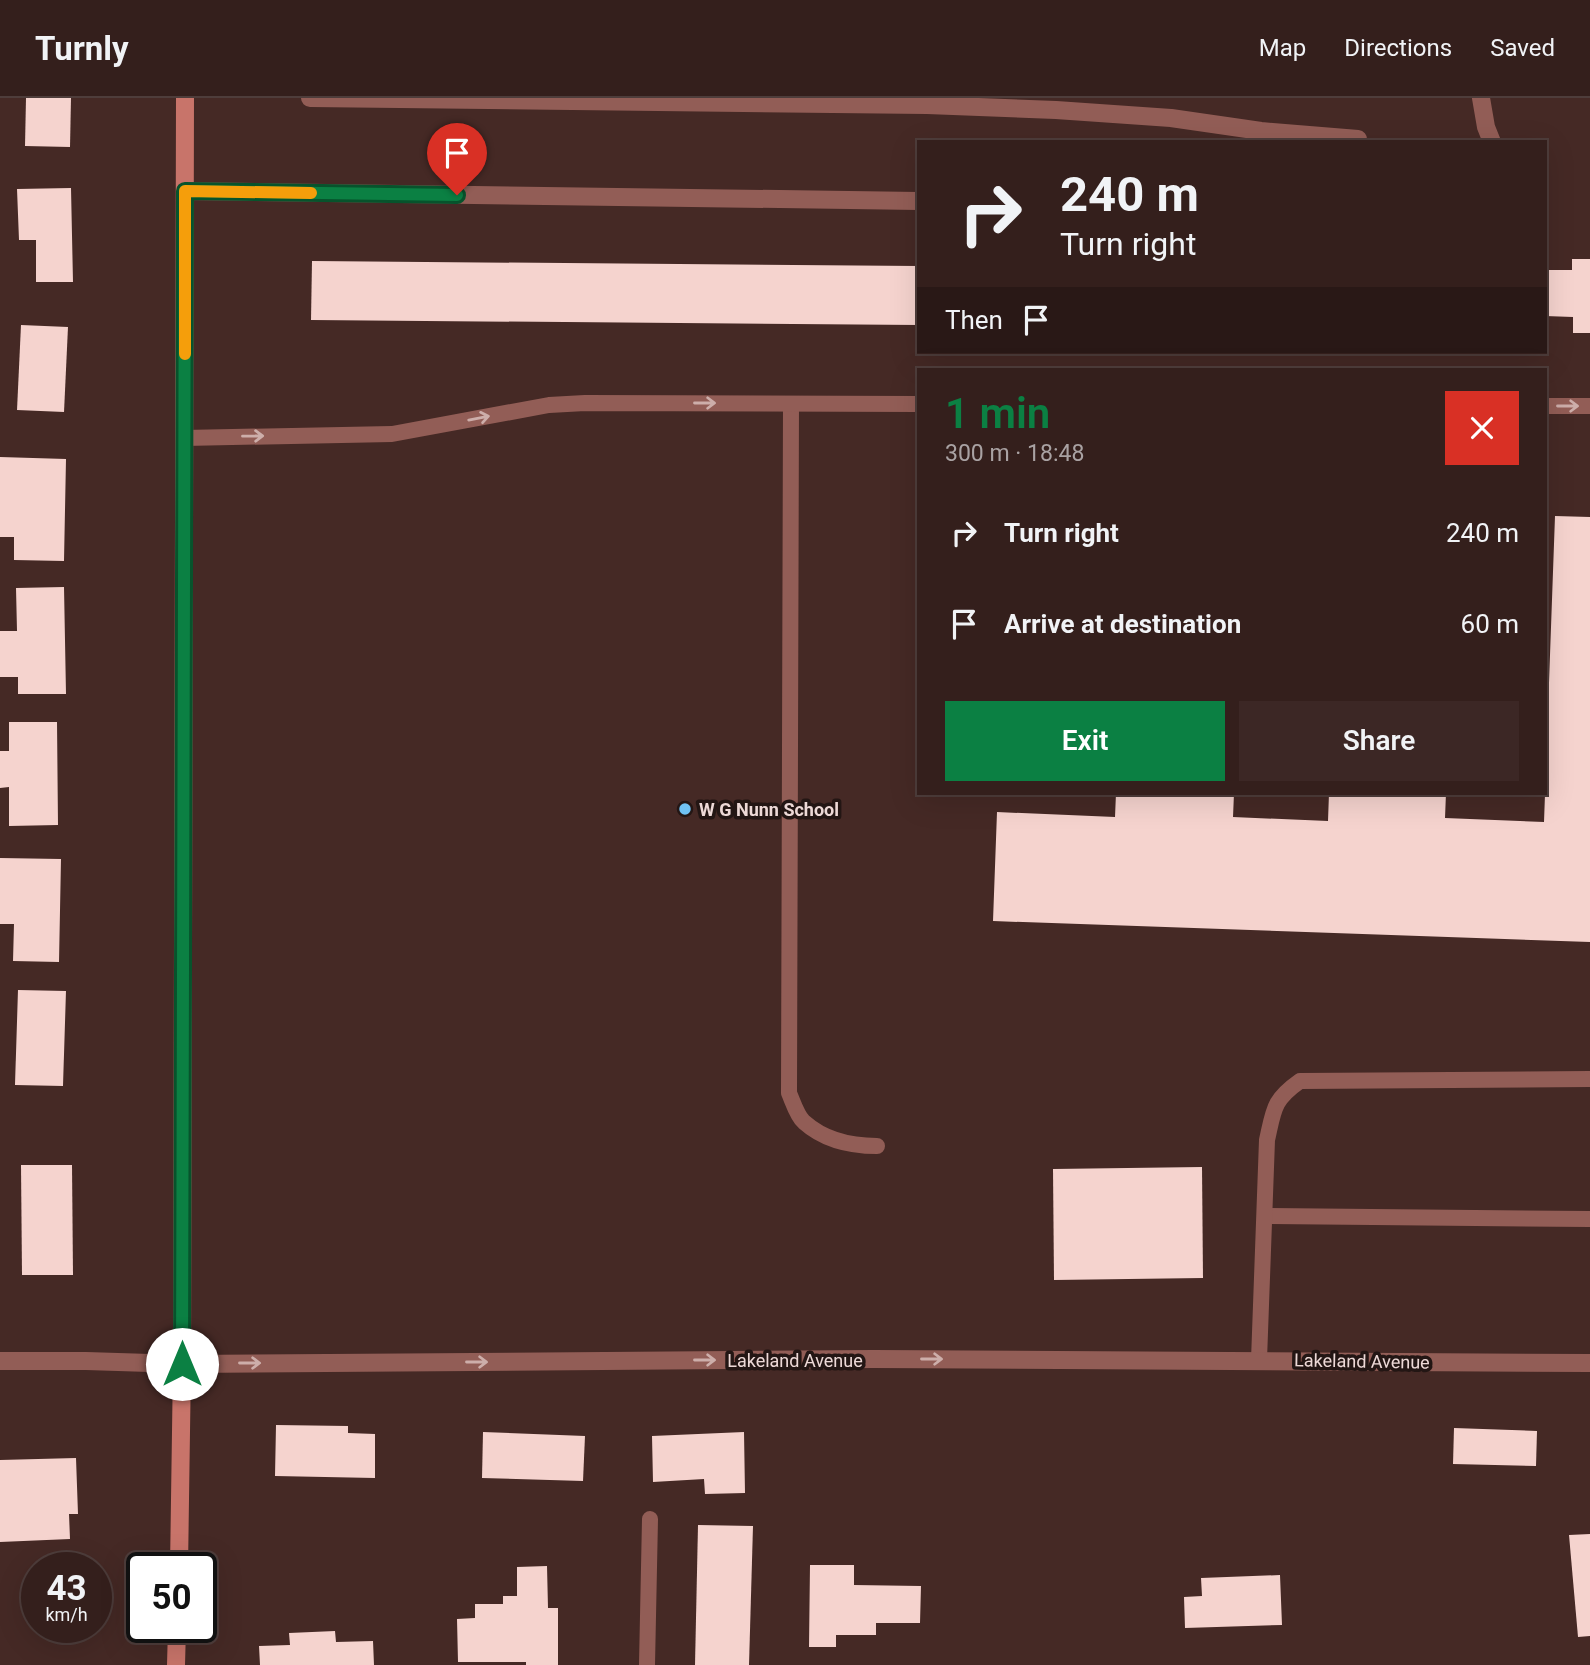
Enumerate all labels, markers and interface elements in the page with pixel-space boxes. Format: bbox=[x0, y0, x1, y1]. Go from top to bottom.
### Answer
text: Turnly bbox=[35, 29, 129, 68]
text: Map bbox=[1259, 34, 1306, 62]
text: Directions bbox=[1344, 34, 1452, 62]
text: Saved bbox=[1490, 34, 1555, 62]
pin bbox=[427, 123, 487, 195]
icon: arrive bbox=[438, 134, 476, 172]
text: 240 m bbox=[1060, 166, 1199, 223]
icon: right bbox=[945, 168, 1036, 259]
text: Turn right bbox=[1060, 225, 1196, 263]
icon: arrive bbox=[1017, 301, 1055, 339]
text: Then bbox=[945, 305, 1003, 335]
text: 1 min bbox=[945, 389, 1050, 438]
button: close bbox=[1445, 391, 1519, 465]
one-way arrow bbox=[693, 396, 716, 410]
one-way arrow bbox=[1556, 399, 1579, 413]
one-way arrow bbox=[467, 411, 490, 425]
one-way arrow bbox=[241, 430, 264, 443]
text: 300 m · 18:48 bbox=[945, 440, 1084, 467]
icon: right bbox=[945, 514, 983, 552]
text: Turn right bbox=[1004, 518, 1119, 548]
text: 240 m bbox=[1446, 518, 1519, 548]
icon: arrive bbox=[945, 605, 983, 643]
text: Arrive at destination bbox=[1004, 609, 1241, 639]
text: 60 m bbox=[1461, 609, 1519, 639]
button: Exit bbox=[945, 701, 1225, 781]
button: Share bbox=[1239, 701, 1519, 781]
place label: W G Nunn School bbox=[699, 799, 839, 820]
marker: W G Nunn School bbox=[677, 801, 693, 817]
position arrow bbox=[145, 1327, 219, 1401]
street label: Lakeland Avenue bbox=[1294, 1349, 1430, 1373]
street label: Lakeland Avenue bbox=[727, 1350, 863, 1371]
one-way arrow bbox=[921, 1352, 944, 1366]
one-way arrow bbox=[693, 1353, 716, 1367]
one-way arrow bbox=[466, 1355, 489, 1369]
one-way arrow bbox=[238, 1356, 261, 1370]
speed limit sign: 50 bbox=[126, 1552, 217, 1643]
text: 43 bbox=[46, 1568, 87, 1609]
text: km/h bbox=[45, 1604, 88, 1625]

